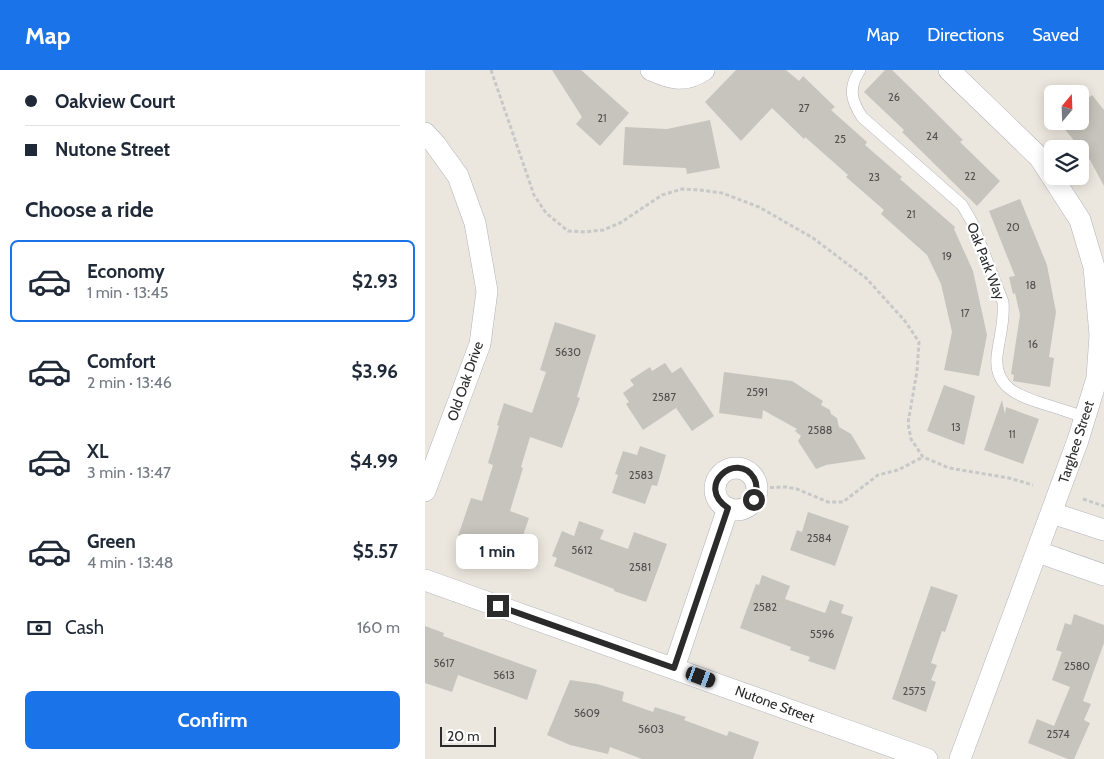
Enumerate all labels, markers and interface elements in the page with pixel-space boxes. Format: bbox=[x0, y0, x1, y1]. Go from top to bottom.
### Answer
text: Map bbox=[25, 21, 71, 50]
text: Map bbox=[866, 24, 899, 46]
text: Directions bbox=[927, 24, 1004, 46]
text: Saved bbox=[1032, 24, 1079, 46]
north arrow bbox=[1044, 85, 1089, 130]
map controls bbox=[1044, 85, 1089, 185]
text: Oakview Court bbox=[55, 90, 175, 113]
house number: 26 bbox=[888, 90, 900, 104]
house number: 27 bbox=[798, 101, 810, 115]
house number: 21 bbox=[597, 111, 607, 125]
house number: 24 bbox=[926, 129, 939, 143]
house number: 25 bbox=[834, 132, 846, 146]
text: Nutone Street bbox=[55, 138, 170, 161]
button: layers bbox=[1044, 140, 1089, 185]
house number: 22 bbox=[964, 169, 976, 183]
house number: 23 bbox=[868, 170, 880, 184]
text: Choose a ride bbox=[25, 196, 154, 223]
house number: 21 bbox=[906, 207, 916, 221]
street label: Oak Park Way bbox=[963, 220, 1009, 302]
house number: 20 bbox=[1006, 220, 1020, 234]
house number: 19 bbox=[942, 249, 952, 263]
icon: car bbox=[27, 259, 72, 304]
text: Economy bbox=[87, 260, 165, 283]
text: $2.93 bbox=[352, 270, 398, 293]
house number: 18 bbox=[1026, 278, 1036, 292]
text: 1 min · 13:45 bbox=[87, 283, 168, 302]
house number: 17 bbox=[960, 306, 970, 320]
house number: 16 bbox=[1028, 337, 1038, 351]
street label: Old Oak Drive bbox=[443, 339, 487, 423]
house number: 5630 bbox=[555, 345, 581, 359]
icon: car bbox=[27, 349, 72, 394]
text: Comfort bbox=[87, 350, 156, 373]
text: $3.96 bbox=[351, 360, 398, 383]
text: 2 min · 13:46 bbox=[87, 373, 172, 392]
house number: 2591 bbox=[746, 385, 768, 399]
house number: 2587 bbox=[652, 390, 676, 404]
street label: Targhee Street bbox=[1054, 398, 1098, 486]
house number: 13 bbox=[951, 420, 961, 434]
house number: 2588 bbox=[807, 423, 833, 437]
house number: 11 bbox=[1008, 427, 1016, 441]
icon: car bbox=[27, 439, 72, 484]
text: XL bbox=[87, 440, 108, 463]
text: $4.99 bbox=[350, 450, 398, 473]
text: 3 min · 13:47 bbox=[87, 463, 171, 482]
house number: 2583 bbox=[629, 468, 653, 482]
route start bbox=[743, 489, 765, 511]
icon: car bbox=[27, 529, 72, 574]
text: Green bbox=[87, 530, 136, 553]
house number: 2584 bbox=[807, 531, 832, 545]
callout: 1 min bbox=[457, 534, 539, 568]
text: $5.57 bbox=[353, 540, 398, 563]
text: 1 min bbox=[479, 542, 515, 561]
house number: 5612 bbox=[571, 543, 593, 557]
text: 4 min · 13:48 bbox=[87, 553, 173, 572]
house number: 2581 bbox=[629, 560, 651, 574]
route end bbox=[487, 595, 509, 617]
house number: 2582 bbox=[753, 600, 777, 614]
icon: cash bbox=[25, 614, 53, 642]
text: Cash bbox=[65, 616, 104, 639]
text: 160 m bbox=[357, 618, 400, 637]
house number: 5596 bbox=[810, 627, 834, 641]
house number: 5617 bbox=[433, 656, 455, 670]
house number: 2580 bbox=[1064, 659, 1090, 673]
car bbox=[684, 665, 717, 689]
house number: 5613 bbox=[493, 668, 515, 682]
street label: Nutone Street bbox=[733, 681, 818, 727]
house number: 2575 bbox=[902, 684, 926, 698]
button: Confirm bbox=[25, 691, 400, 749]
house number: 5609 bbox=[574, 706, 600, 720]
house number: 5603 bbox=[638, 722, 664, 736]
scale bar bbox=[440, 724, 496, 747]
text: 20 m bbox=[447, 727, 480, 745]
house number: 2574 bbox=[1046, 727, 1070, 741]

